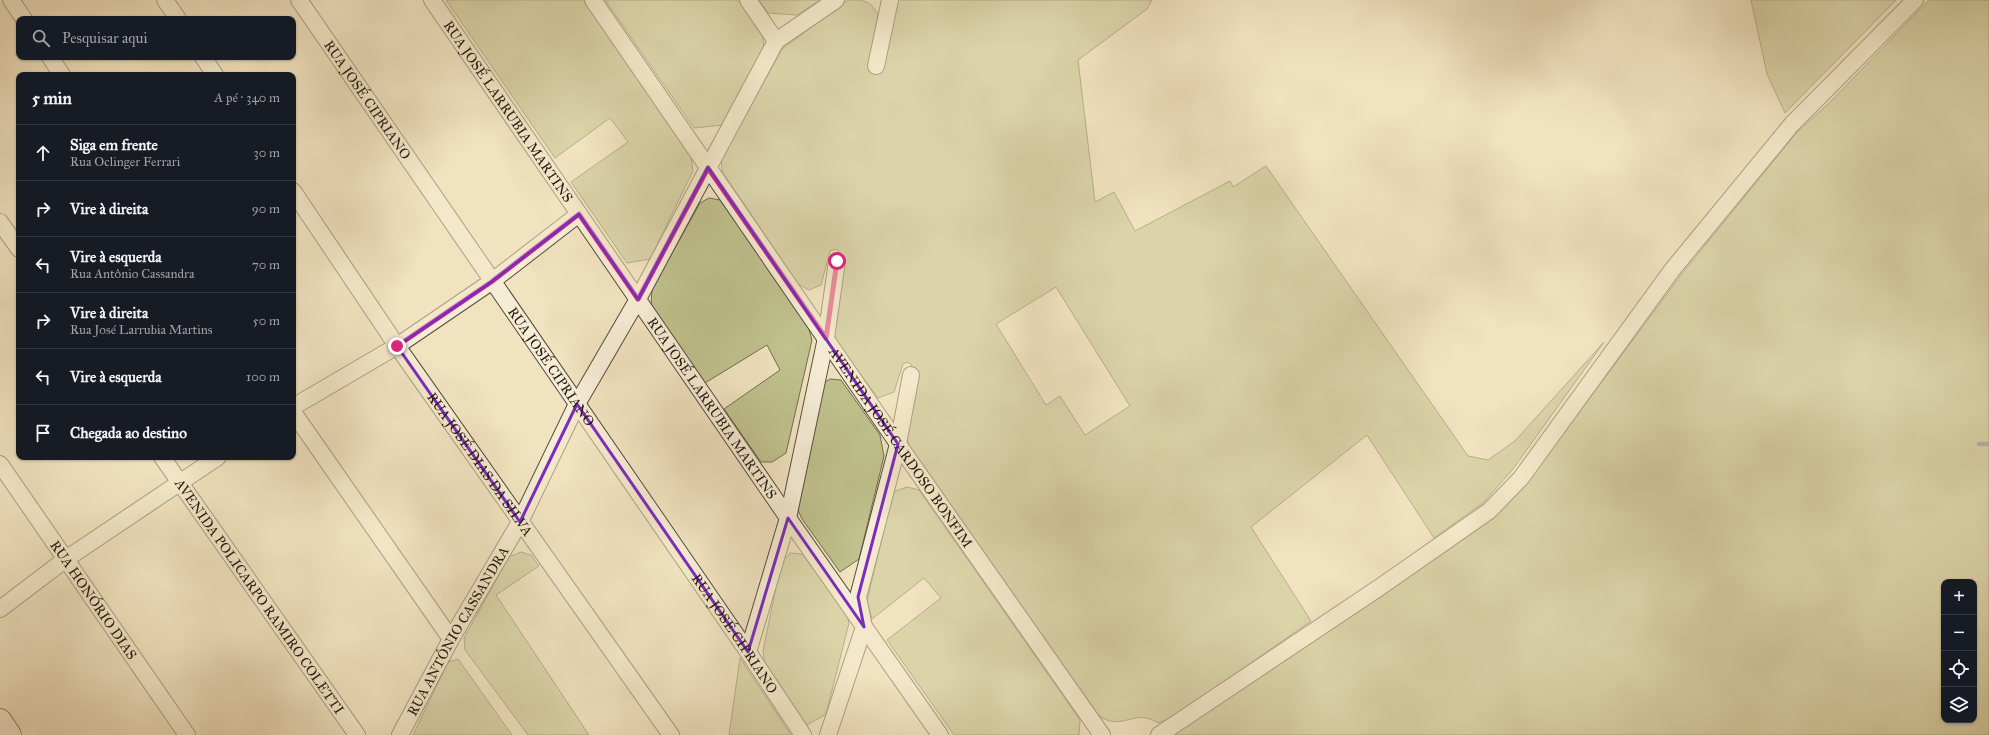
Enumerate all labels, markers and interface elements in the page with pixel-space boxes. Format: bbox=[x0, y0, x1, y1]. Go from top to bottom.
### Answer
search box bbox=[16, 16, 296, 60]
street label: RUA JOSÉ LARRUBIA MARTINS bbox=[440, 17, 577, 205]
icon: search bbox=[30, 27, 52, 49]
text: Pesquisar aqui bbox=[62, 29, 148, 47]
street label: RUA JOSÉ CIPRIANO bbox=[321, 37, 415, 163]
text: 5 min bbox=[32, 88, 72, 109]
text: A pé · 340 m bbox=[214, 90, 280, 106]
text: Siga em frente bbox=[70, 136, 158, 154]
icon: ahead bbox=[32, 142, 54, 164]
text: 30 m bbox=[254, 145, 280, 161]
text: Rua Oclinger Ferrari bbox=[70, 154, 180, 170]
icon: right bbox=[32, 198, 54, 220]
text: Vire à direita bbox=[70, 200, 148, 218]
text: 90 m bbox=[252, 201, 280, 217]
text: Vire à esquerda bbox=[70, 248, 162, 266]
route start bbox=[828, 252, 846, 270]
icon: left bbox=[32, 254, 54, 276]
text: 70 m bbox=[252, 257, 280, 273]
text: Rua Antônio Cassandra bbox=[70, 266, 194, 282]
text: Vire à direita bbox=[70, 304, 148, 322]
street label: RUA JOSÉ CIPRIANO bbox=[504, 304, 598, 429]
icon: right bbox=[32, 310, 54, 332]
text: 50 m bbox=[253, 313, 280, 329]
street label: RUA JOSÉ LARRUBIA MARTINS bbox=[644, 314, 781, 502]
text: Rua José Larrubia Martins bbox=[70, 322, 213, 338]
route end bbox=[388, 337, 406, 355]
street label: AVENIDA JOSÉ CARDOSO BONFIM bbox=[825, 343, 976, 551]
icon: left bbox=[32, 366, 54, 388]
text: Vire à esquerda bbox=[70, 368, 162, 386]
text: 100 m bbox=[246, 369, 280, 385]
street label: RUA JOSÉ DIAS DA SILVA bbox=[424, 389, 537, 540]
icon: arrive bbox=[32, 422, 54, 444]
text: Chegada ao destino bbox=[70, 424, 187, 442]
street label: AVENIDA POLICARPO RAMIRO COLETTI bbox=[171, 474, 348, 717]
street label: RUA HONÓRIO DIAS bbox=[47, 537, 141, 663]
street label: RUA ANTÔNIO CASSANDRA bbox=[403, 543, 513, 719]
street label: RUA JOSÉ CIPRIANO bbox=[688, 570, 782, 697]
map controls bbox=[1941, 579, 1977, 723]
button: + bbox=[1941, 579, 1977, 615]
button: − bbox=[1941, 615, 1977, 651]
button: locate bbox=[1941, 651, 1977, 687]
button: layers bbox=[1941, 687, 1977, 723]

